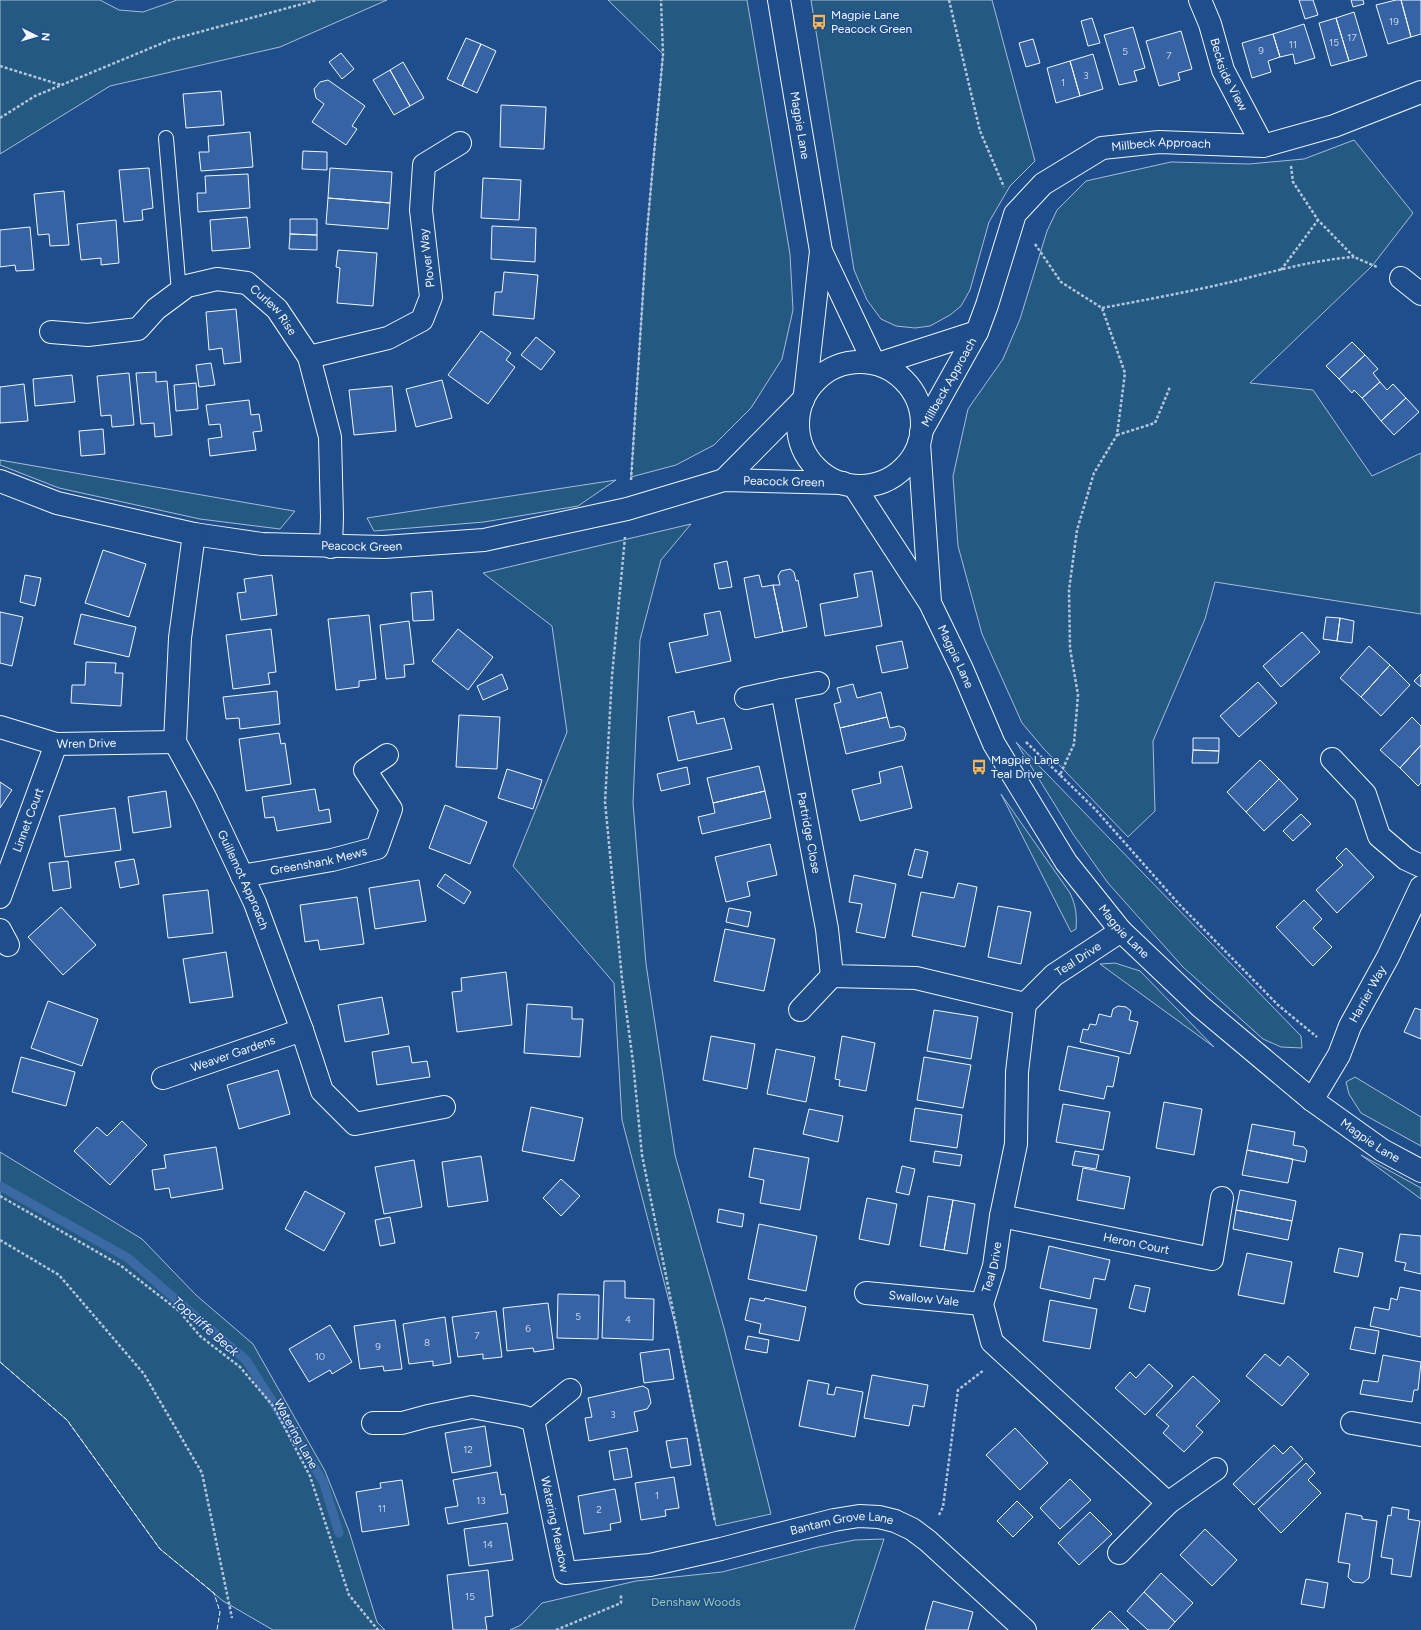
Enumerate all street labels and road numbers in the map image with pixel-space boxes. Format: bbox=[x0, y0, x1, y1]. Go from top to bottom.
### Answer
street label: Beckside View bbox=[1207, 36, 1251, 114]
street label: Magpie Lane bbox=[787, 90, 813, 161]
street label: Millbeck Approach bbox=[1111, 135, 1211, 154]
street label: Plover Way bbox=[416, 227, 438, 288]
street label: Curlew Rise bbox=[247, 282, 300, 338]
street label: Millbeck Approach bbox=[918, 335, 979, 429]
street label: Peacock Green bbox=[743, 473, 825, 490]
street label: Peacock Green bbox=[321, 538, 403, 554]
street label: Magpie Lane bbox=[935, 623, 977, 691]
street label: Wren Drive bbox=[57, 736, 117, 751]
street label: Linnet Court bbox=[10, 785, 47, 854]
street label: Partridge Close bbox=[794, 791, 823, 875]
street label: Guillemot Approach bbox=[215, 828, 271, 932]
street label: Greenshank Mews bbox=[269, 844, 369, 878]
street label: Magpie Lane bbox=[1096, 902, 1152, 961]
street label: Teal Drive bbox=[1053, 939, 1104, 979]
street label: Harrier Way bbox=[1346, 962, 1389, 1025]
street label: Weaver Gardens bbox=[189, 1033, 277, 1075]
street label: Magpie Lane bbox=[1338, 1116, 1403, 1165]
street label: Heron Court bbox=[1102, 1230, 1171, 1257]
street label: Teal Drive bbox=[979, 1241, 1004, 1294]
street label: Swallow Vale bbox=[888, 1288, 960, 1309]
street label: Watering Lane bbox=[271, 1397, 321, 1472]
street label: Watering Meadow bbox=[538, 1475, 572, 1574]
street label: Bantam Grove Lane bbox=[789, 1509, 896, 1538]

